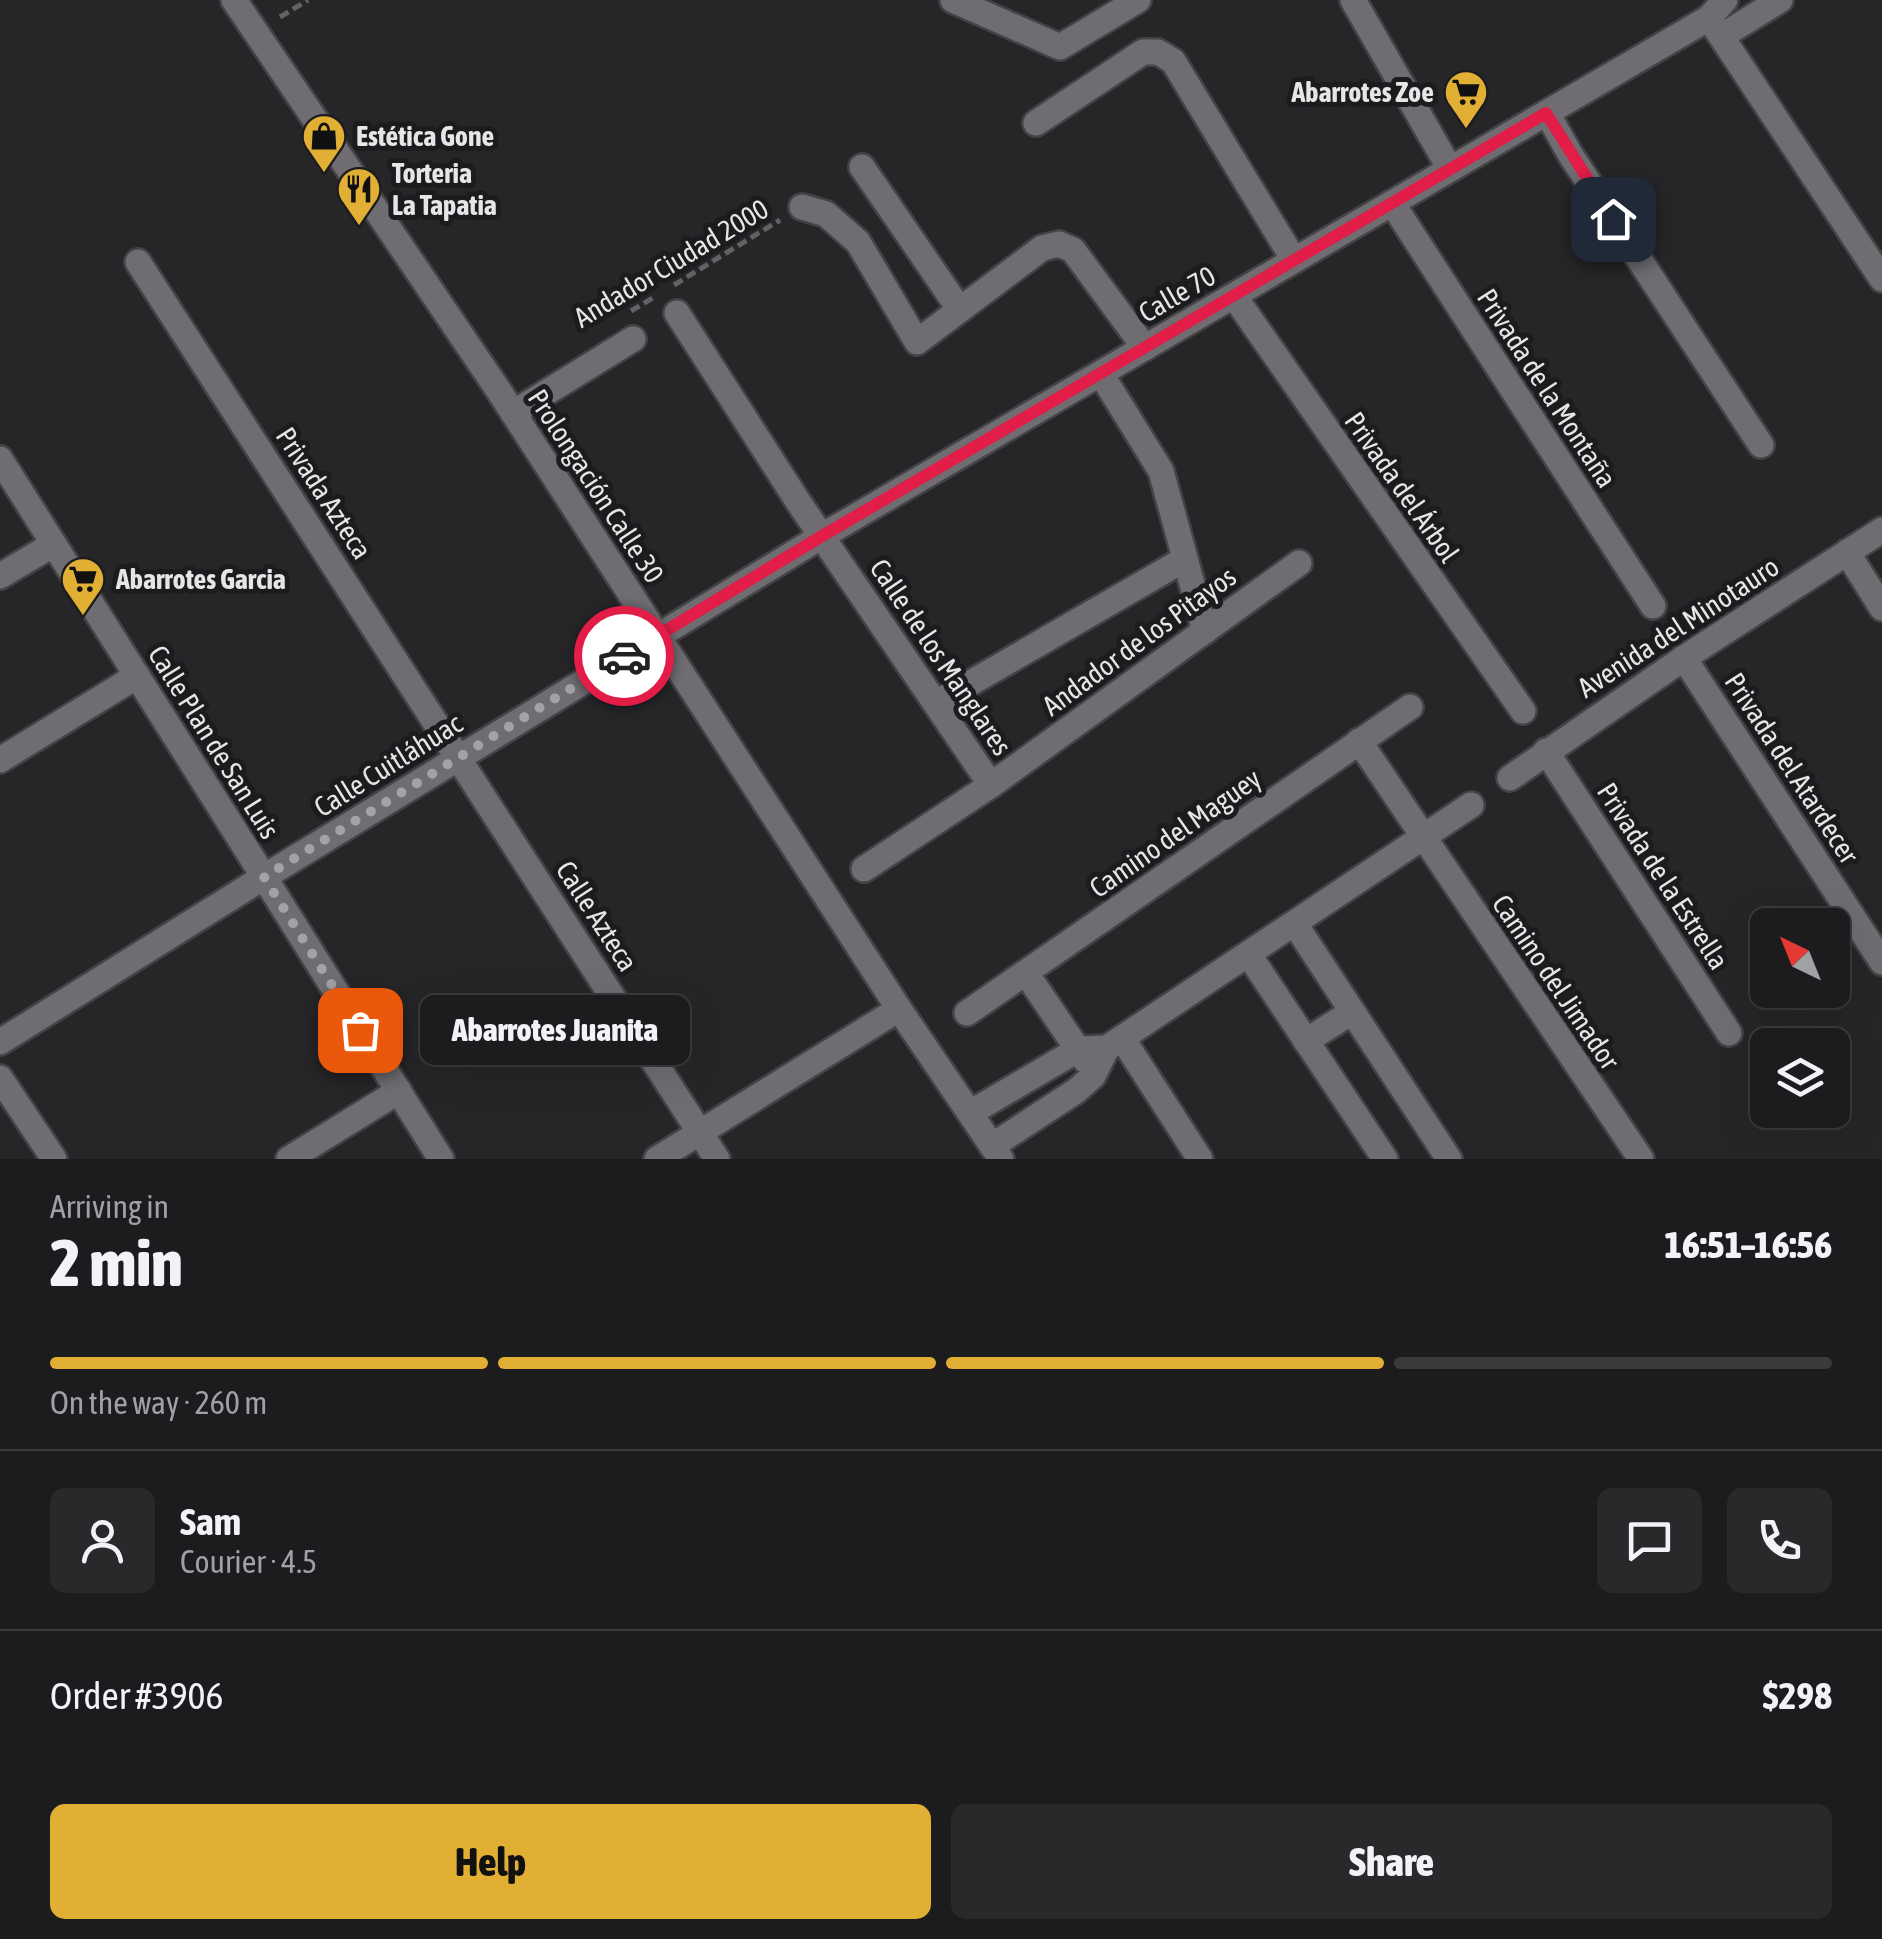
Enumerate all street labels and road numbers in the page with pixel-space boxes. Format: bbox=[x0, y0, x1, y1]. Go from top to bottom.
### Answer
street label: Andador Ciudad 2000 bbox=[568, 192, 774, 334]
street label: Calle 70 bbox=[1133, 259, 1221, 329]
street label: Privada de la Montaña bbox=[1471, 283, 1623, 493]
street label: Prolongación Calle 30 bbox=[522, 383, 670, 589]
street label: Privada del Árbol bbox=[1338, 406, 1466, 569]
street label: Privada Azteca bbox=[270, 421, 378, 565]
street label: Avenida del Minotauro bbox=[1572, 550, 1784, 704]
street label: Calle de los Manglares bbox=[864, 553, 1018, 761]
street label: Andador de los Pitayos bbox=[1036, 560, 1242, 722]
street label: Calle Plan de San Luis bbox=[142, 640, 286, 844]
street label: Privada del Atardecer bbox=[1719, 667, 1866, 870]
street label: Calle Cuitláhuac bbox=[308, 707, 468, 823]
street label: Camino del Maguey bbox=[1083, 762, 1267, 904]
street label: Privada de la Estrella bbox=[1591, 777, 1735, 975]
street label: Calle Azteca bbox=[550, 855, 644, 977]
street label: Camino del Jimador bbox=[1486, 889, 1627, 1076]

